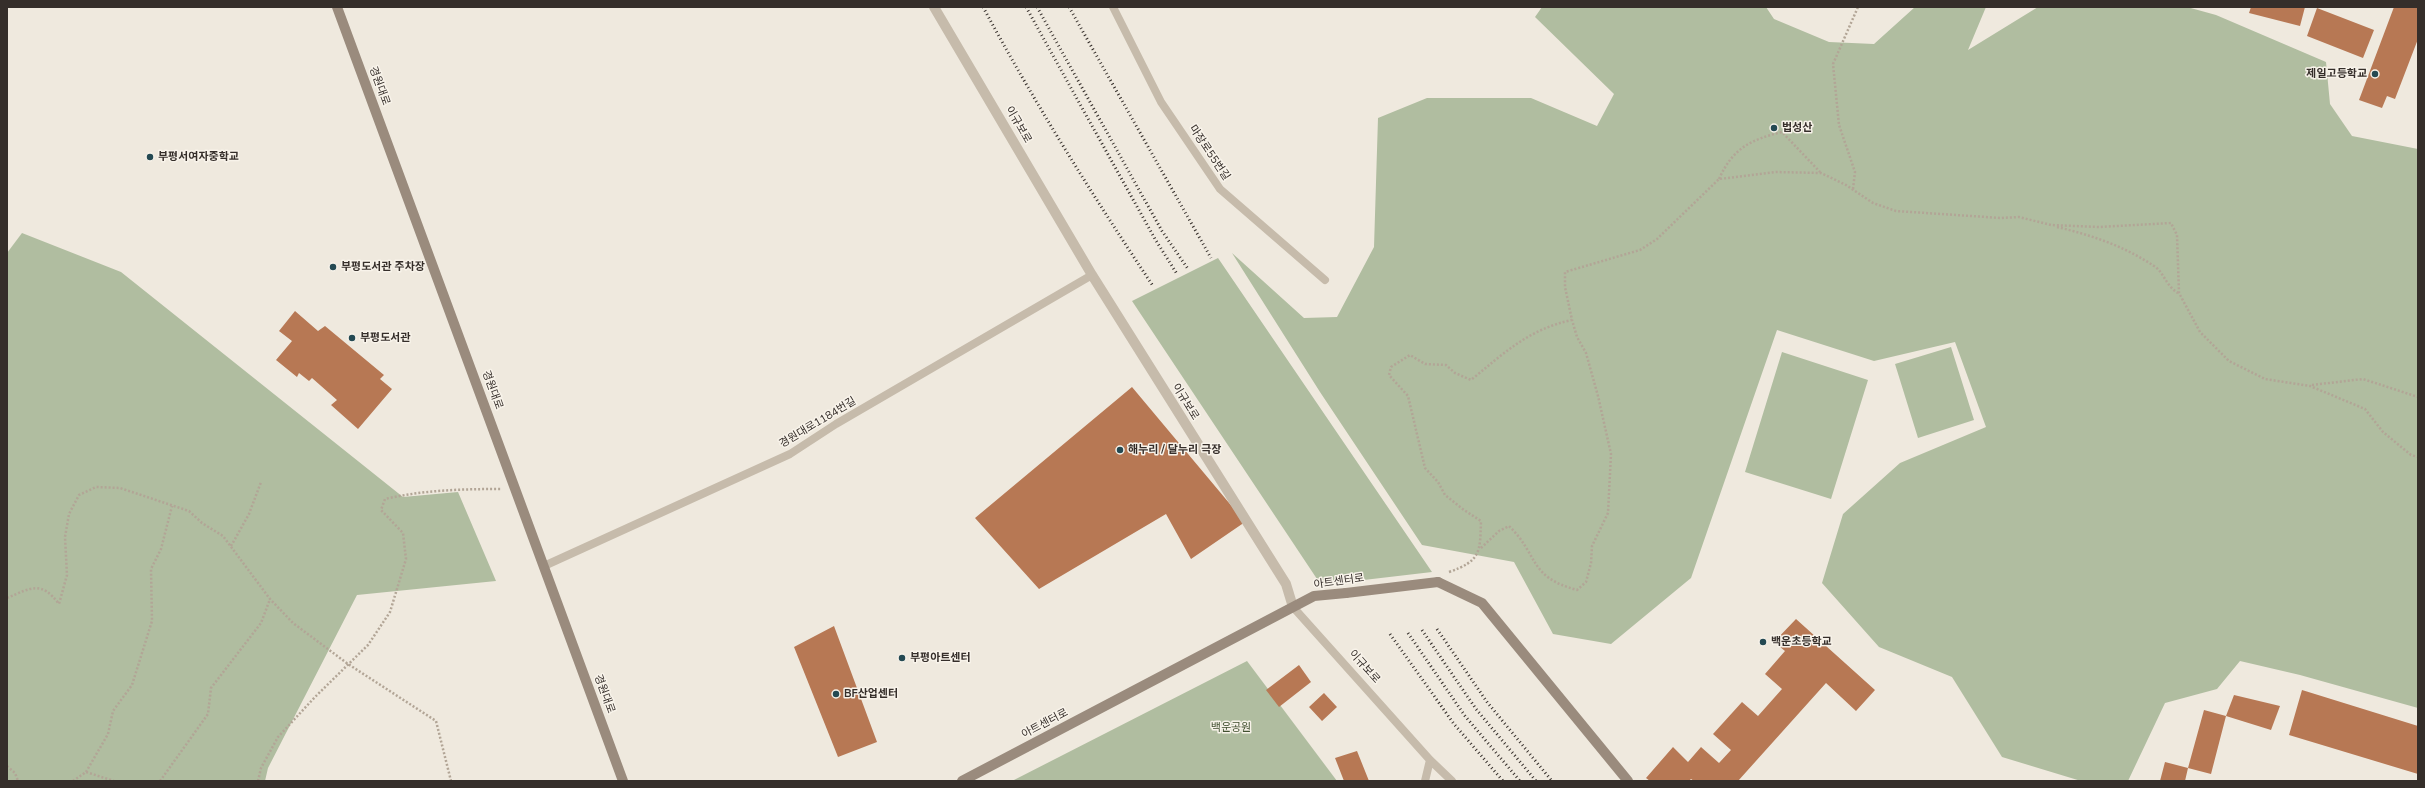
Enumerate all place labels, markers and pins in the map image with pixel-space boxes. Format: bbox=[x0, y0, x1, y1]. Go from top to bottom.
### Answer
place label: 제일고등학교 bbox=[2306, 67, 2367, 81]
marker: 제일고등학교 bbox=[2370, 69, 2380, 79]
place label: 법성산 bbox=[1782, 121, 1812, 135]
marker: 법성산 bbox=[1769, 123, 1779, 133]
place label: 부평서여자중학교 bbox=[158, 150, 239, 164]
marker: 부평서여자중학교 bbox=[145, 152, 155, 162]
place label: 부평도서관 주차장 bbox=[341, 260, 425, 274]
marker: 부평도서관 주차장 bbox=[328, 262, 338, 272]
place label: 부평도서관 bbox=[360, 331, 411, 345]
marker: 부평도서관 bbox=[347, 333, 357, 343]
place label: 해누리 / 달누리 극장 bbox=[1128, 443, 1221, 457]
marker: 해누리 / 달누리 극장 bbox=[1115, 445, 1125, 455]
place label: 백운초등학교 bbox=[1771, 635, 1832, 649]
marker: 백운초등학교 bbox=[1758, 637, 1768, 647]
place label: 부평아트센터 bbox=[910, 651, 971, 665]
marker: 부평아트센터 bbox=[897, 653, 907, 663]
place label: BF산업센터 bbox=[844, 687, 898, 701]
marker: BF산업센터 bbox=[831, 689, 841, 699]

